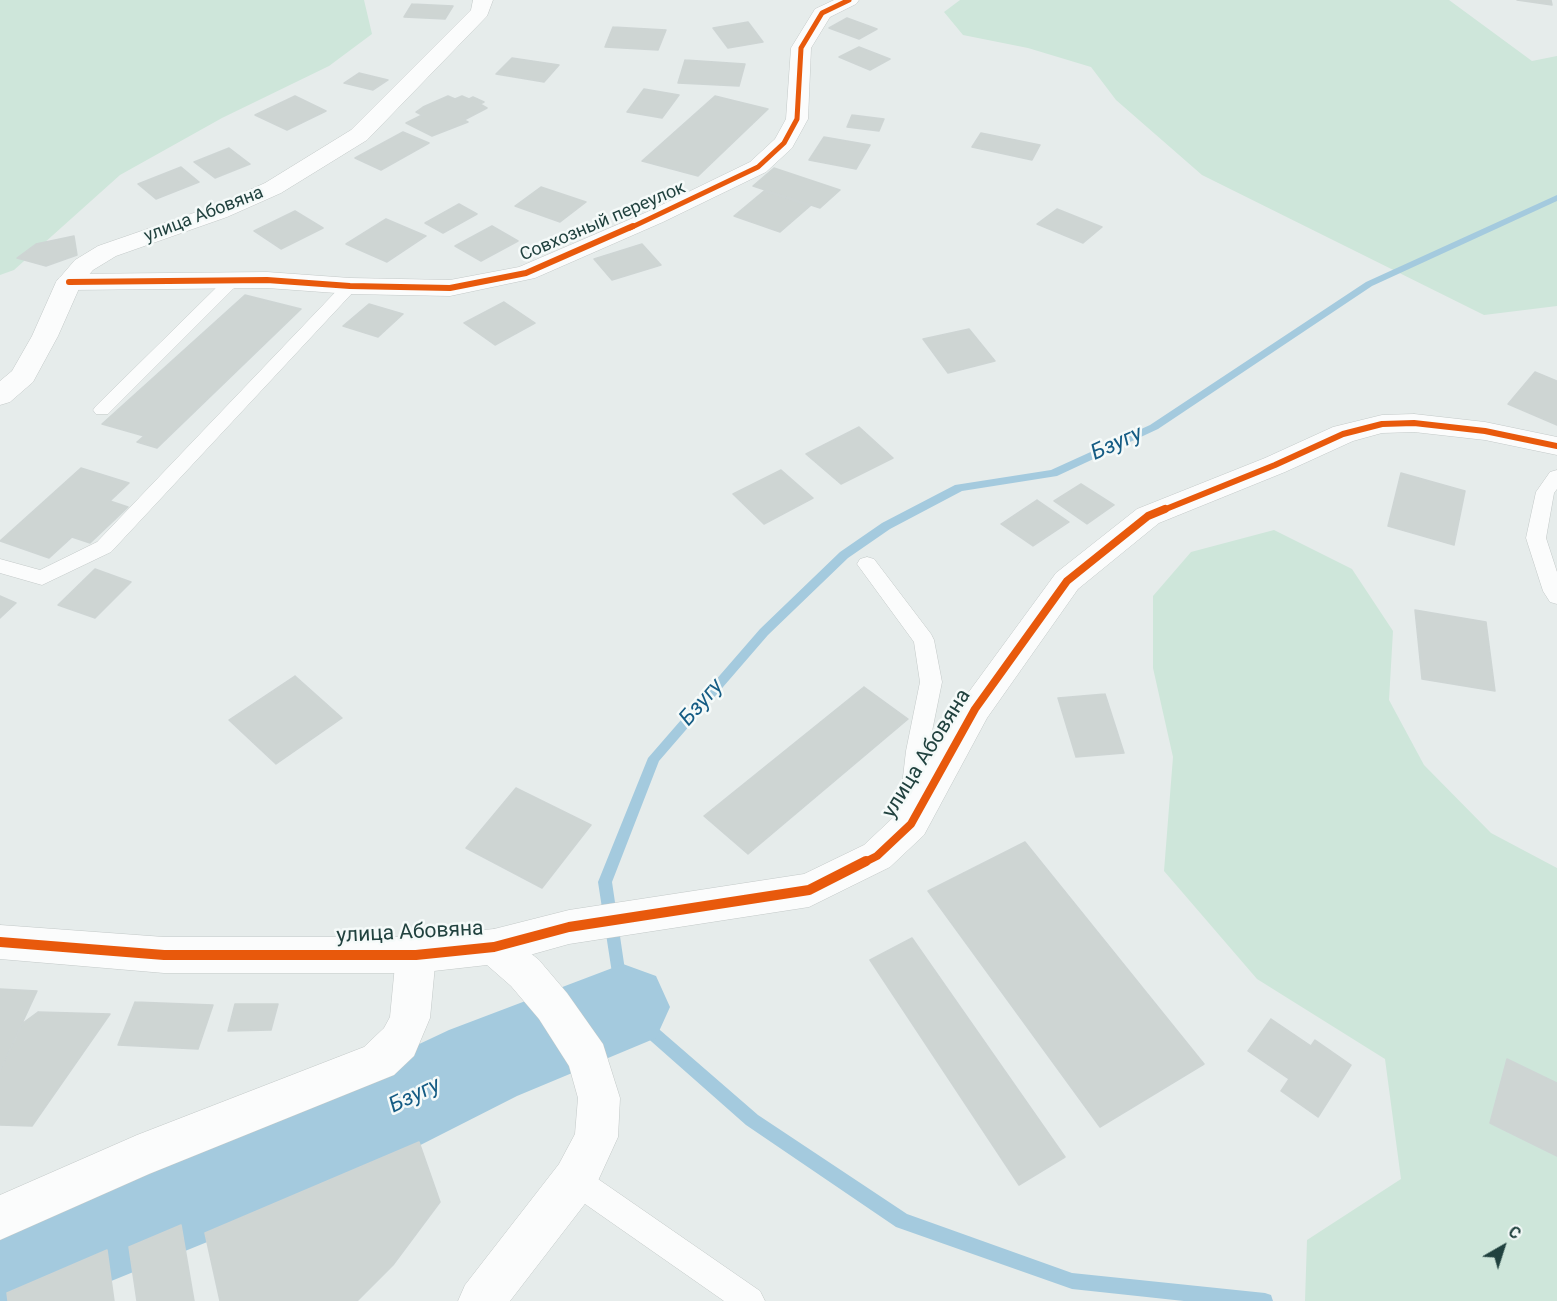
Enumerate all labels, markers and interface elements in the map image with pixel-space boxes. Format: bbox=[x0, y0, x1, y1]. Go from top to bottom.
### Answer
street label: Совхозный переулок bbox=[517, 177, 689, 267]
street label: улица Абовяна bbox=[141, 182, 267, 248]
water label: Бзугу bbox=[1087, 421, 1147, 467]
water label: Бзугу bbox=[674, 674, 730, 732]
street label: улица Абовяна bbox=[877, 685, 977, 823]
street label: улица Абовяна bbox=[336, 917, 484, 949]
water label: Бзугу bbox=[385, 1072, 445, 1120]
north arrow bbox=[1473, 1217, 1533, 1277]
text: С bbox=[1505, 1222, 1525, 1243]

